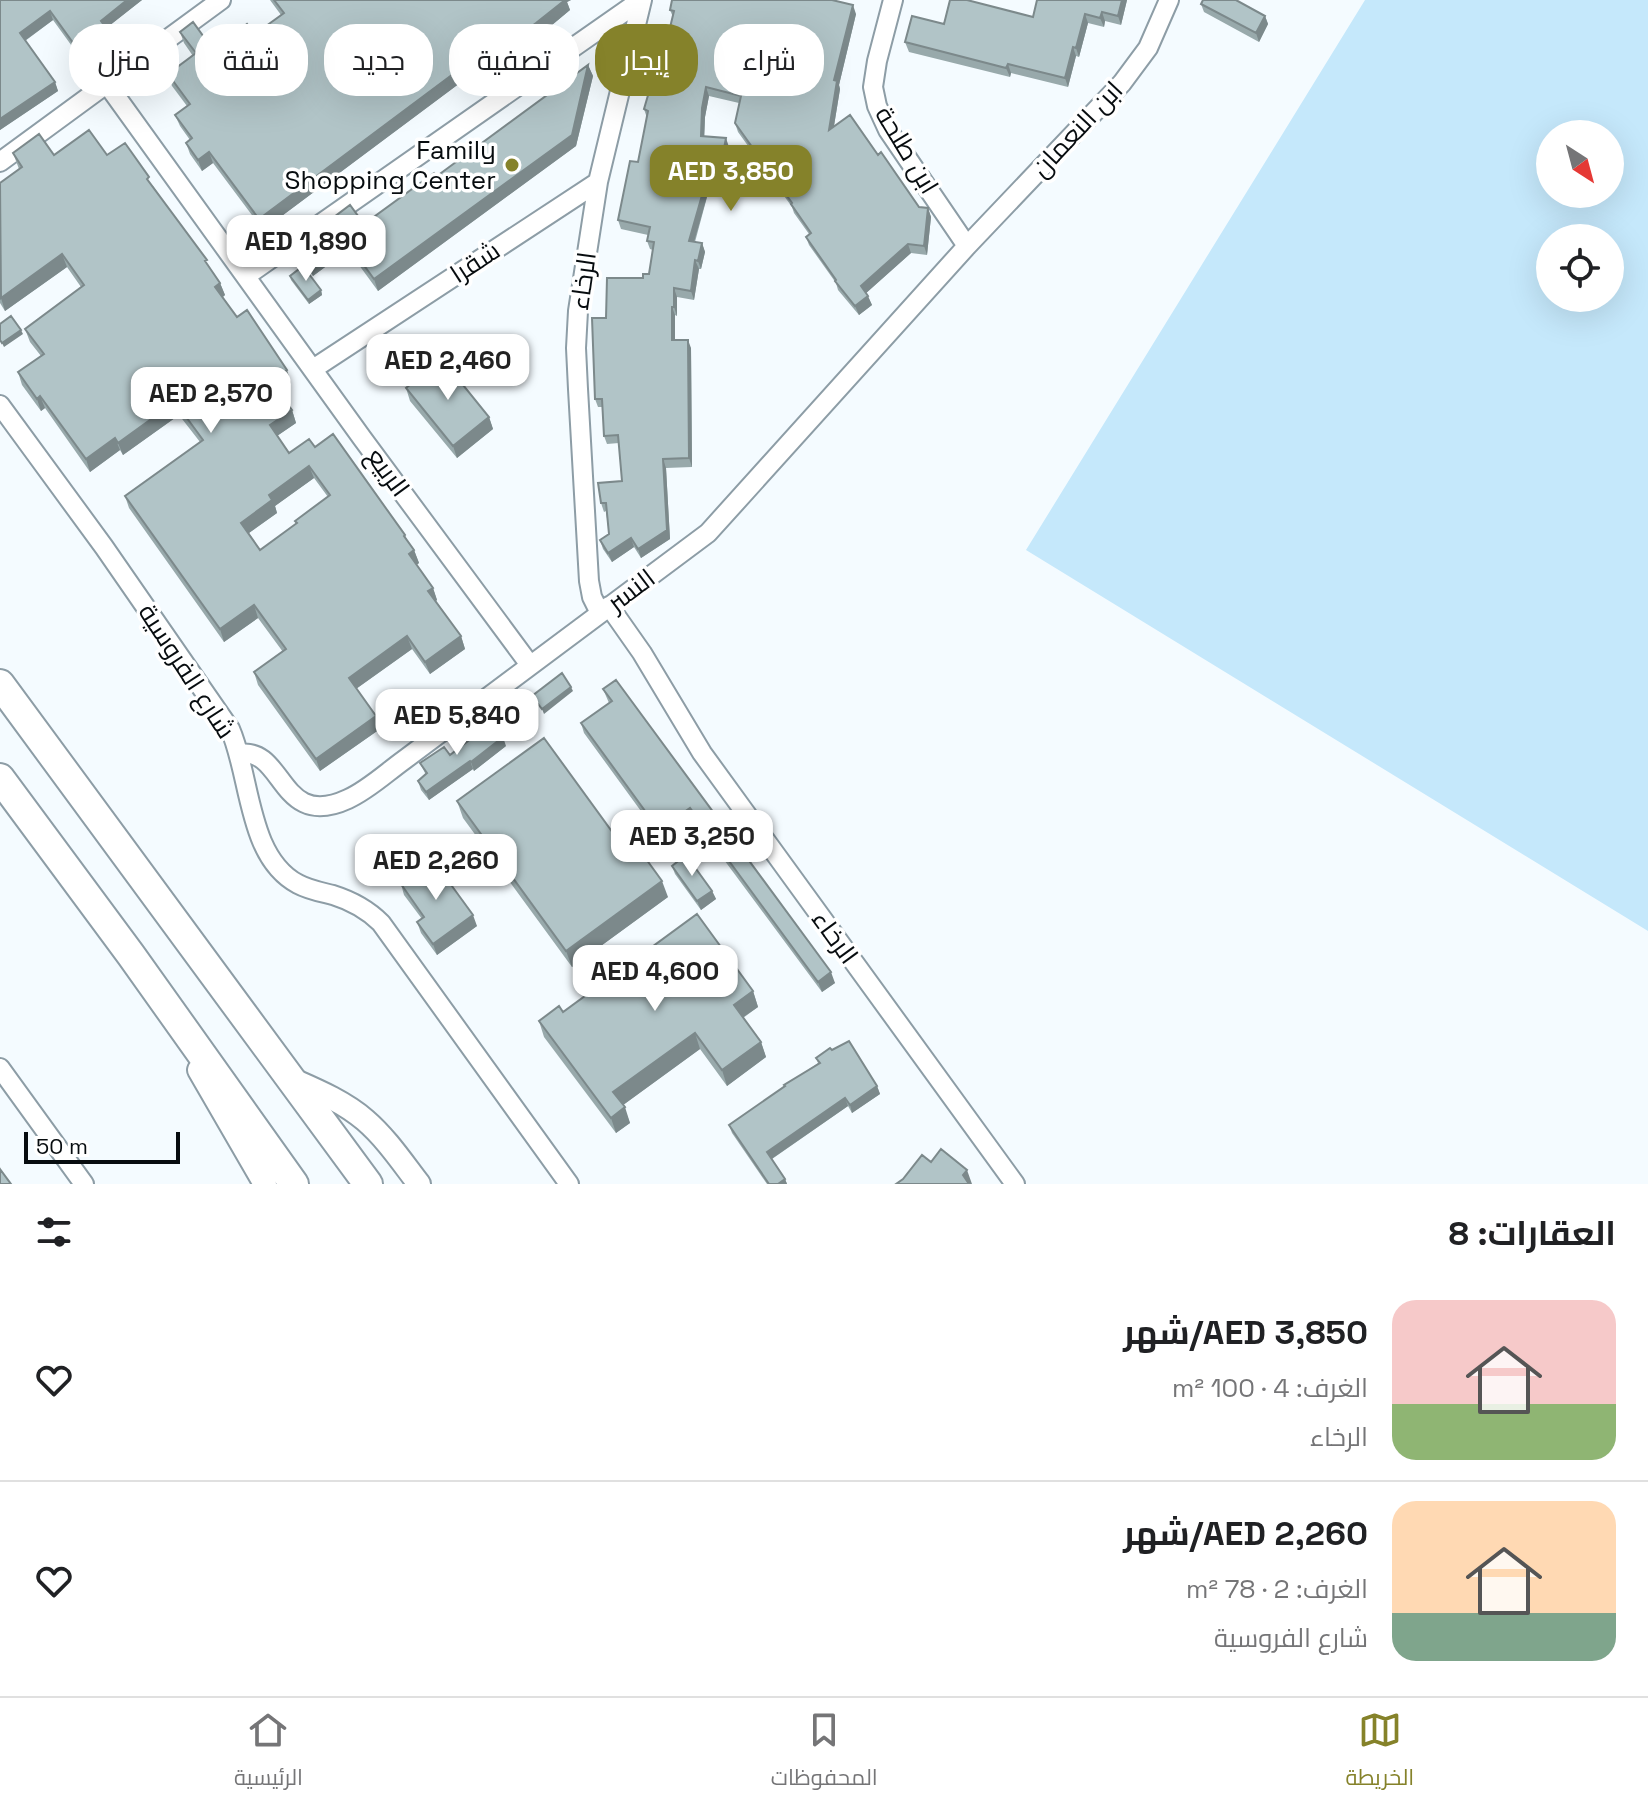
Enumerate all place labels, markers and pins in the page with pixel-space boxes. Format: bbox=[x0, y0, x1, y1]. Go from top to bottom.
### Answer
place label: Family Shopping Center bbox=[285, 133, 496, 197]
pin: AED 3,850 bbox=[639, 145, 823, 213]
marker: Family Shopping Center bbox=[503, 156, 521, 174]
pin: AED 1,890 bbox=[214, 215, 398, 283]
pin: AED 2,460 bbox=[356, 334, 540, 402]
pin: AED 2,570 bbox=[119, 367, 303, 435]
pin: AED 5,840 bbox=[365, 689, 549, 757]
pin: AED 3,250 bbox=[600, 810, 784, 878]
pin: AED 2,260 bbox=[344, 834, 528, 902]
pin: AED 4,600 bbox=[563, 945, 747, 1013]

